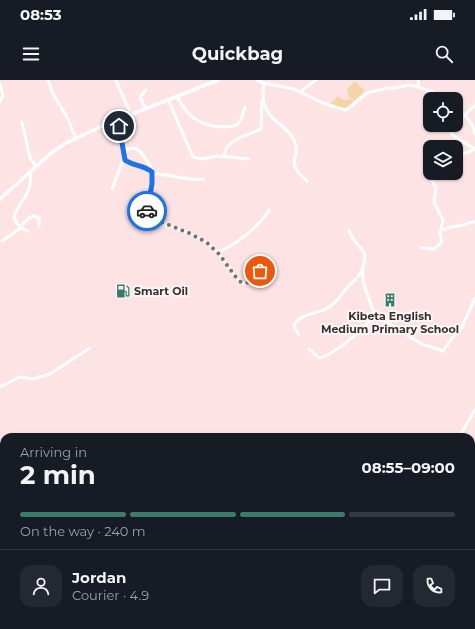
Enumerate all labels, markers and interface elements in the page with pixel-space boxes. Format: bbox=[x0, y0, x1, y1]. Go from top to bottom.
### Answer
text: 08:53 bbox=[20, 5, 62, 24]
icon: menu bbox=[20, 43, 42, 65]
text: Quickbag bbox=[192, 43, 283, 65]
icon: search bbox=[433, 43, 455, 65]
map controls bbox=[423, 92, 463, 180]
button: locate bbox=[423, 92, 463, 132]
pin bbox=[102, 109, 136, 143]
icon: home bbox=[108, 115, 130, 137]
button: layers bbox=[423, 140, 463, 180]
courier bbox=[127, 191, 167, 231]
icon: car bbox=[136, 200, 158, 222]
pin bbox=[243, 254, 277, 288]
icon: bag bbox=[249, 260, 271, 282]
fuel station icon: Smart Oil bbox=[115, 283, 131, 299]
place label: Smart Oil bbox=[134, 284, 188, 298]
building icon: Kibeta English Medium Primary School bbox=[382, 292, 398, 308]
place label: Kibeta English Medium Primary School bbox=[321, 309, 459, 336]
text: Arriving in bbox=[20, 444, 87, 460]
text: 08:55–09:00 bbox=[362, 458, 455, 477]
text: 2 min bbox=[20, 459, 96, 491]
text: On the way · 240 m bbox=[20, 523, 146, 539]
button: person bbox=[20, 565, 62, 607]
button: chat bbox=[361, 565, 403, 607]
button: phone bbox=[413, 565, 455, 607]
text: Jordan bbox=[72, 568, 126, 587]
text: Courier · 4.9 bbox=[72, 587, 149, 603]

